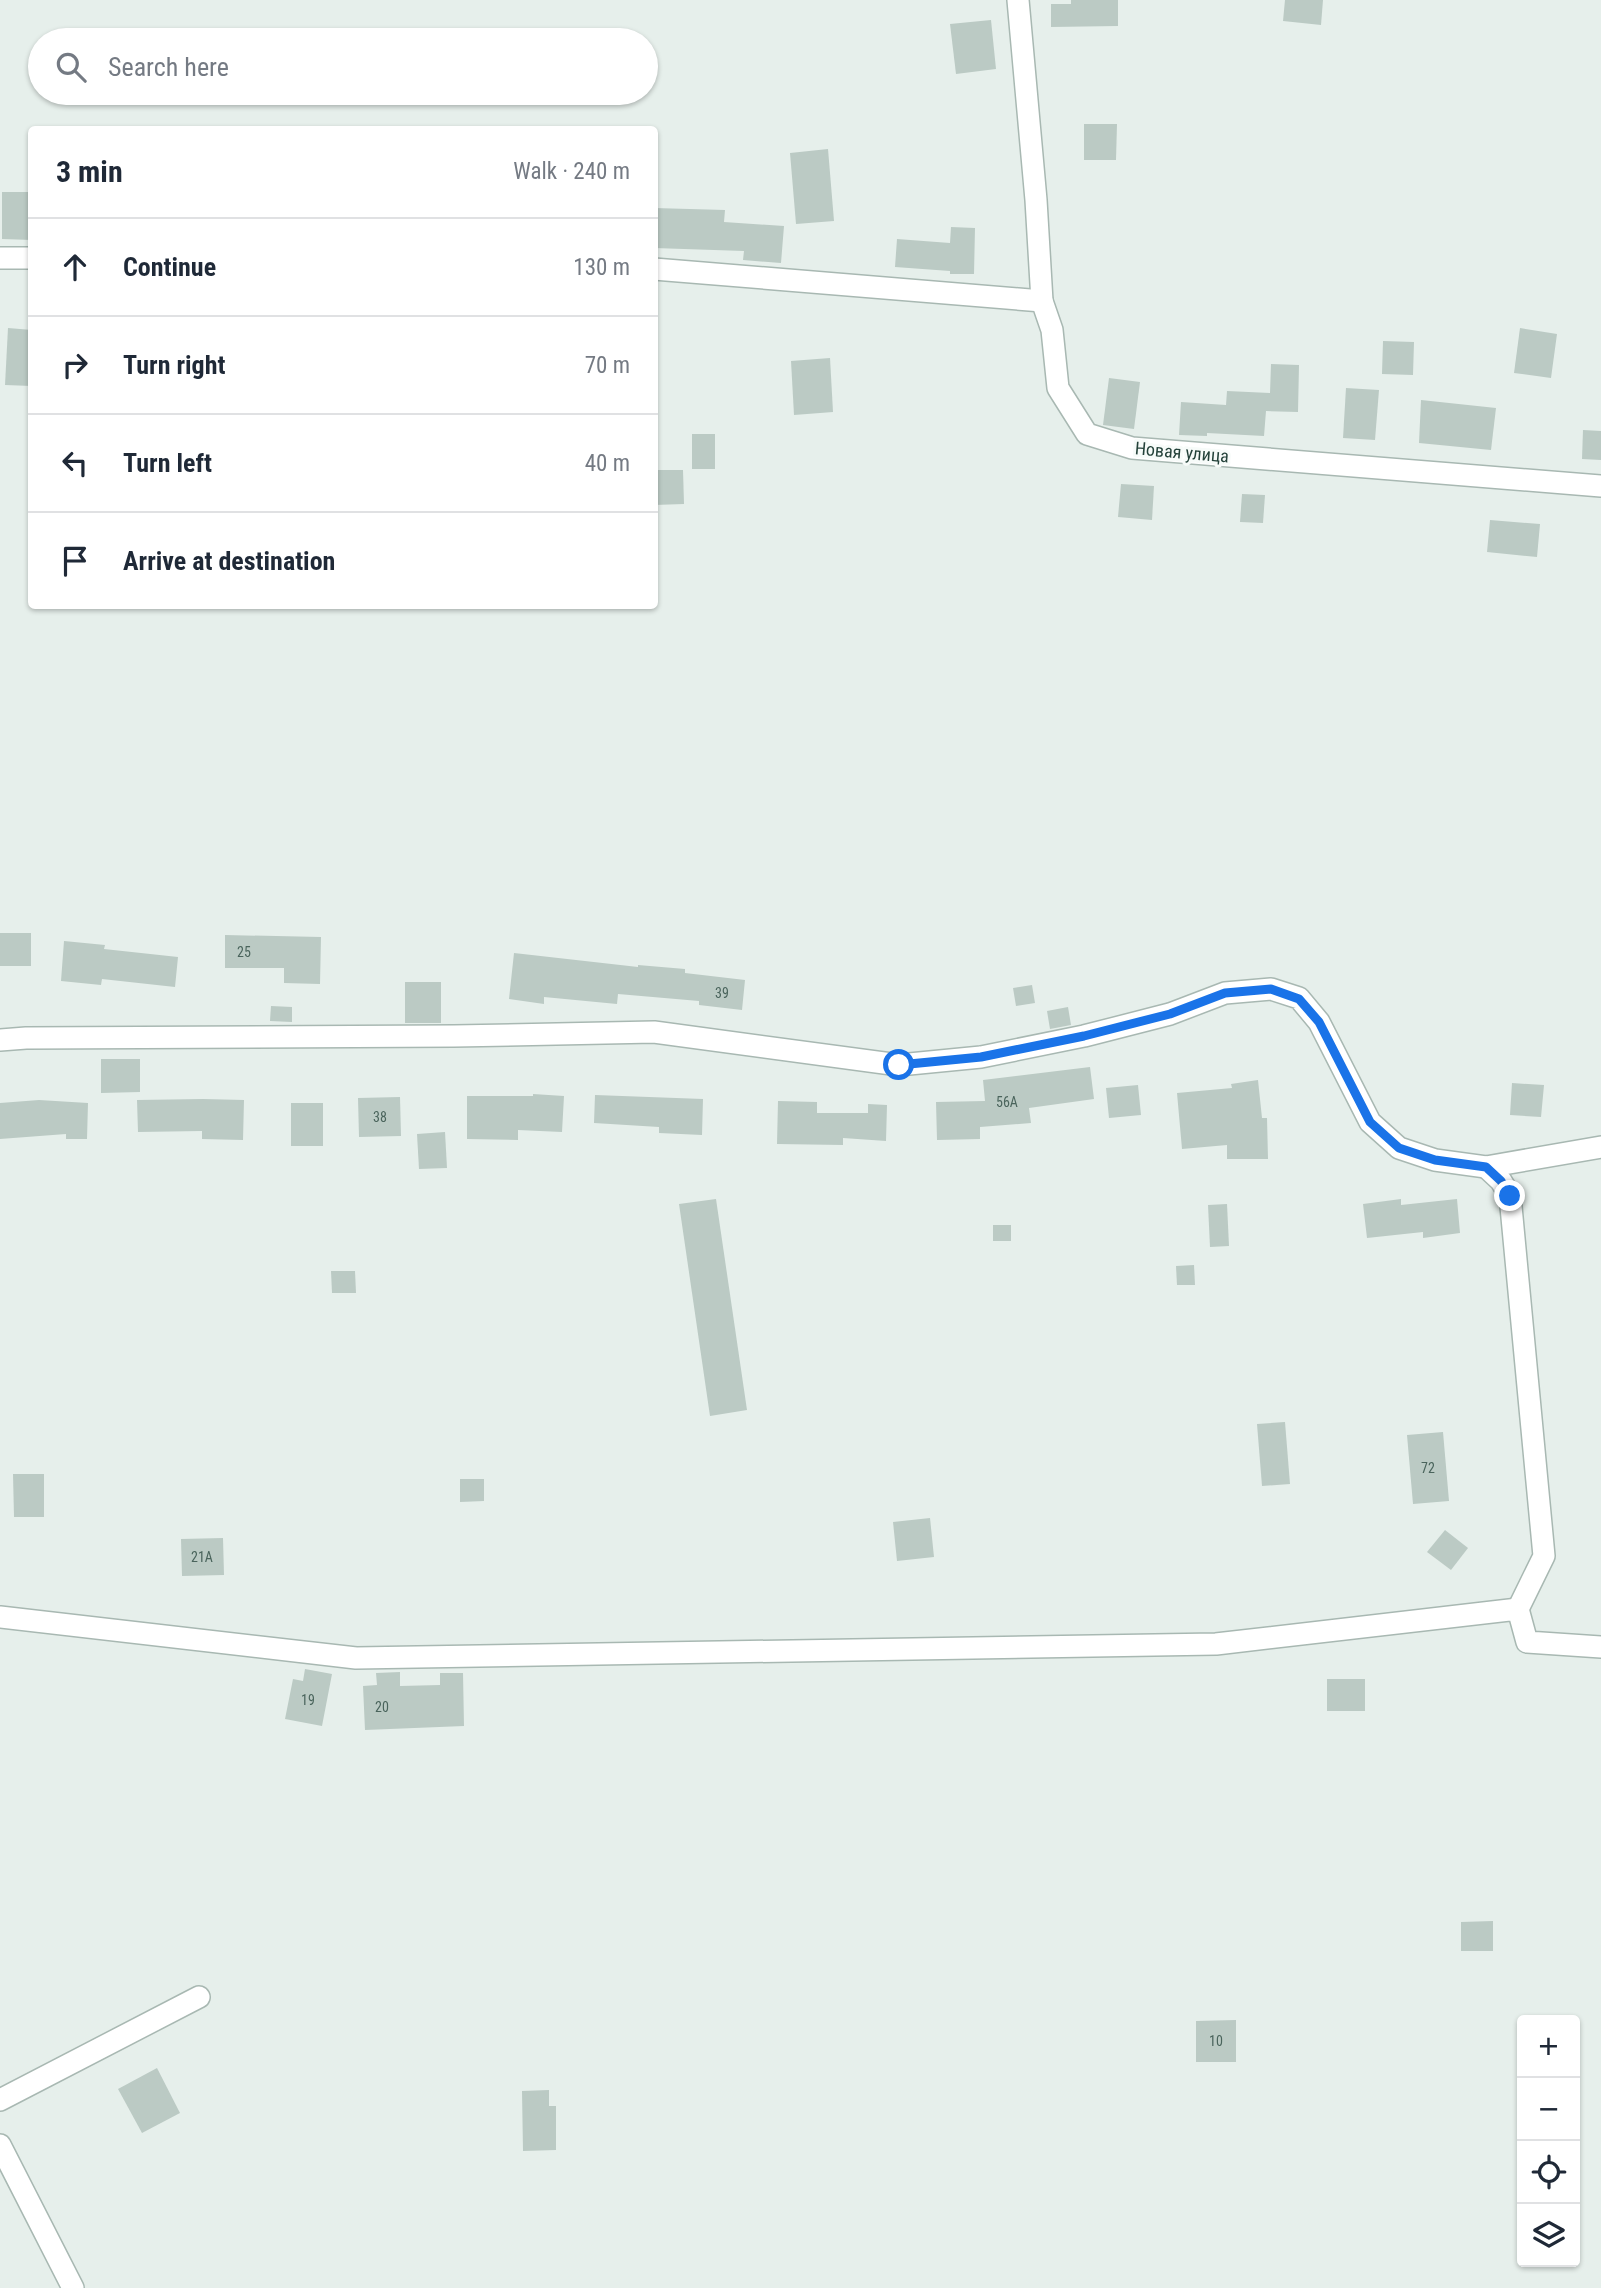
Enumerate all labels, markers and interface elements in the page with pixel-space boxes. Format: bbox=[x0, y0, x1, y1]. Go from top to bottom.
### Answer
search box bbox=[28, 28, 658, 105]
icon: search bbox=[52, 48, 90, 86]
text: Search here bbox=[108, 52, 229, 82]
text: 3 min bbox=[56, 154, 123, 189]
text: Walk · 240 m bbox=[513, 158, 630, 185]
icon: ahead bbox=[56, 248, 94, 286]
text: Continue bbox=[123, 252, 216, 282]
text: 130 m bbox=[573, 254, 630, 281]
icon: right bbox=[56, 346, 94, 384]
text: Turn right bbox=[123, 350, 225, 380]
text: 70 m bbox=[585, 352, 630, 379]
street label: Новая улица bbox=[1134, 437, 1230, 467]
icon: left bbox=[56, 444, 94, 482]
text: Turn left bbox=[123, 448, 212, 478]
text: 40 m bbox=[585, 450, 630, 477]
icon: arrive bbox=[56, 542, 94, 580]
text: Arrive at destination bbox=[123, 546, 335, 576]
house number: 25 bbox=[237, 944, 251, 960]
house number: 39 bbox=[715, 985, 729, 1001]
route start bbox=[883, 1049, 914, 1080]
house number: 56А bbox=[996, 1094, 1018, 1110]
house number: 38 bbox=[373, 1109, 387, 1125]
route end bbox=[1494, 1180, 1525, 1211]
house number: 72 bbox=[1421, 1460, 1435, 1476]
house number: 21А bbox=[191, 1549, 213, 1565]
house number: 19 bbox=[301, 1692, 315, 1708]
house number: 20 bbox=[375, 1699, 389, 1715]
map controls bbox=[1517, 2015, 1580, 2267]
button: + bbox=[1517, 2015, 1580, 2078]
house number: 10 bbox=[1209, 2033, 1223, 2049]
button: − bbox=[1517, 2078, 1580, 2141]
button: locate bbox=[1517, 2141, 1580, 2204]
button: layers bbox=[1517, 2204, 1580, 2267]

